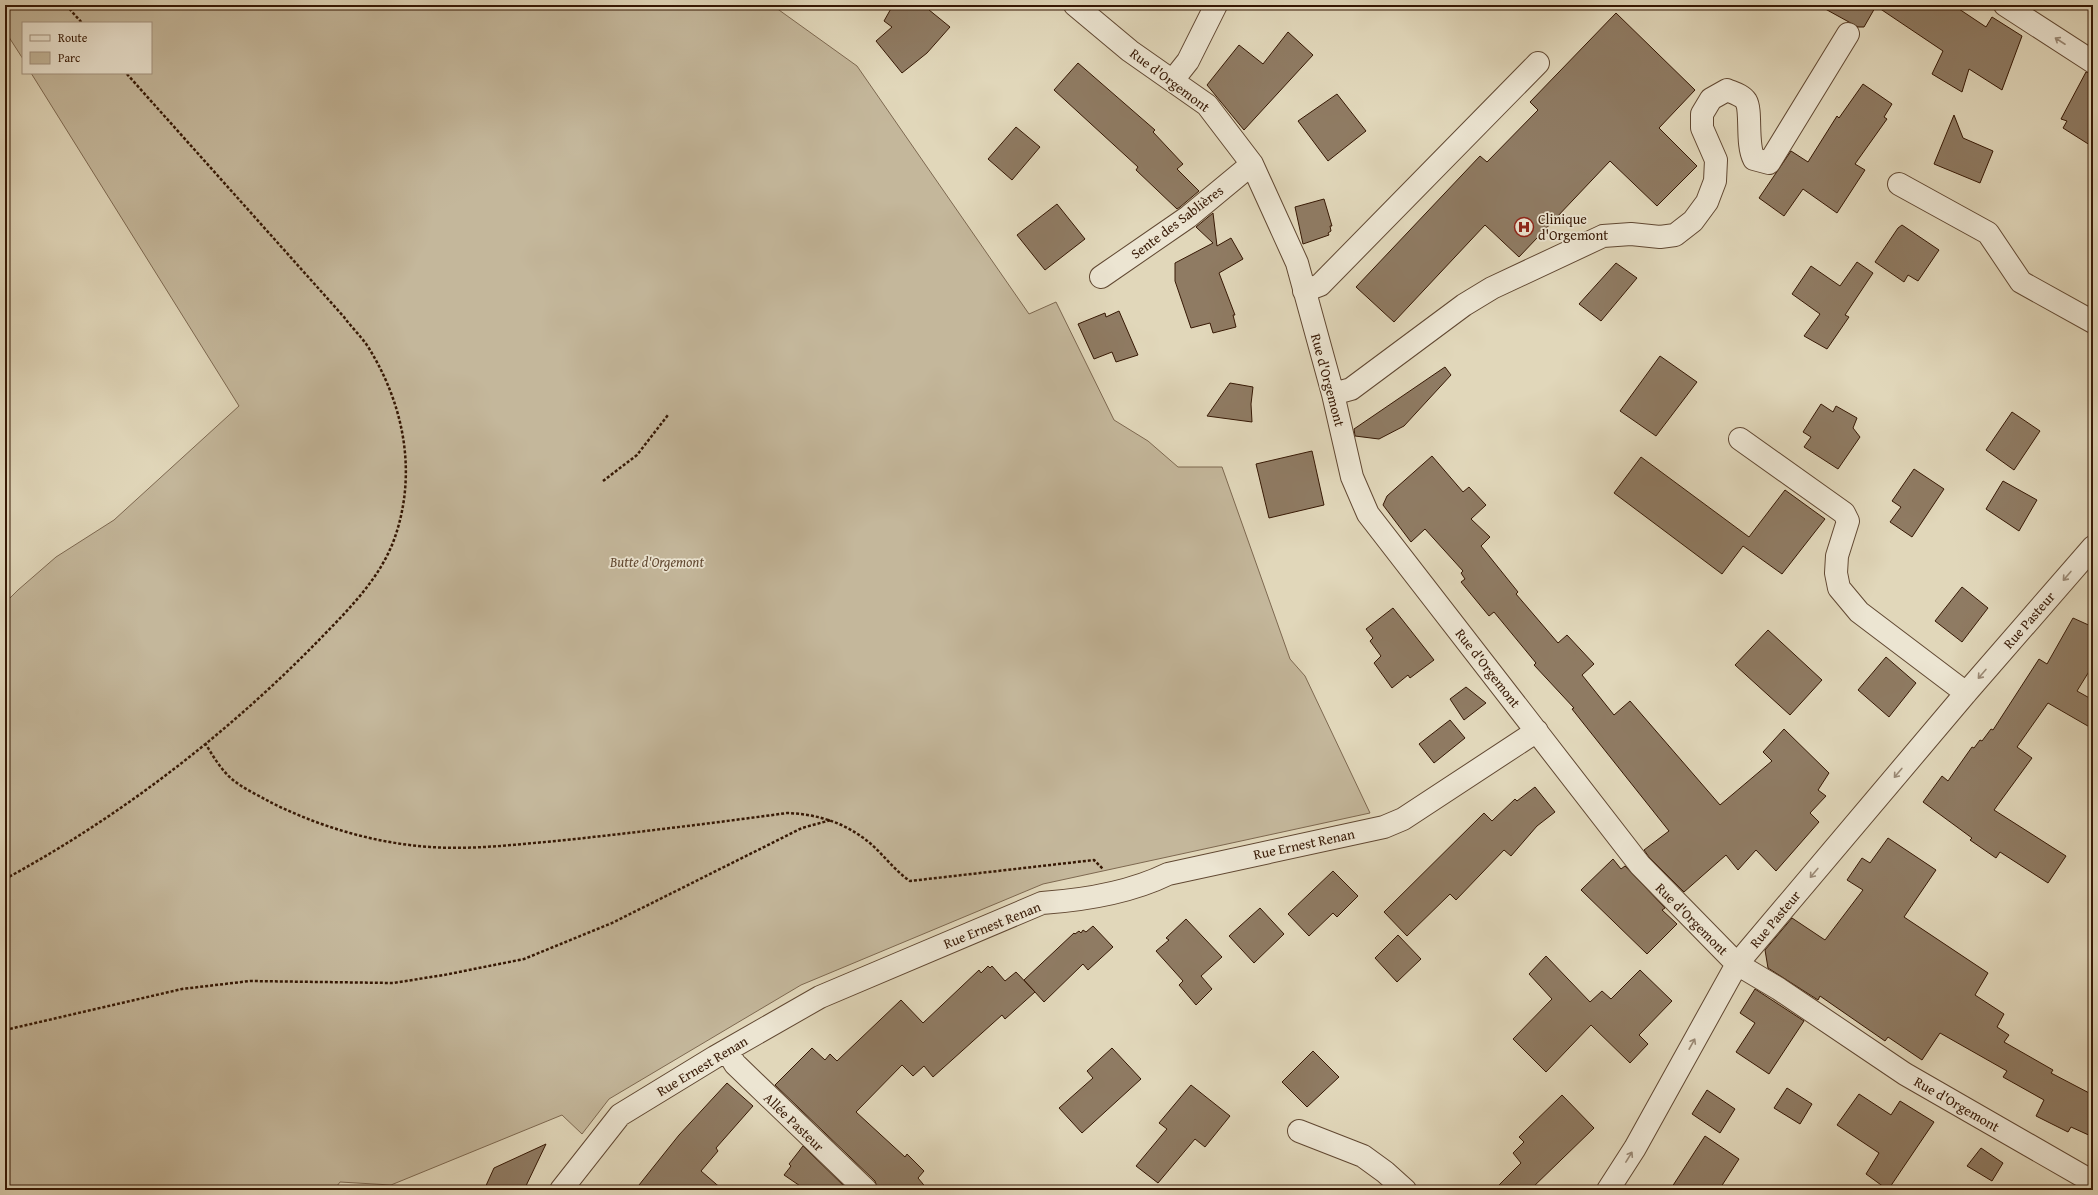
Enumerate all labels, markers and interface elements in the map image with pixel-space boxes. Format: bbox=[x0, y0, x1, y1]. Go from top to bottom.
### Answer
legend bbox=[22, 22, 152, 74]
text: Route bbox=[58, 29, 88, 46]
one-way arrow bbox=[2054, 36, 2066, 44]
street label: Rue d'Orgemont bbox=[1126, 43, 1214, 117]
text: Parc bbox=[58, 49, 81, 66]
street label: Sente des Sablières bbox=[1127, 181, 1227, 263]
place label: Clinique d'Orgemont bbox=[1538, 209, 1608, 245]
hospital icon: Clinique d'Orgemont bbox=[1513, 216, 1535, 238]
street label: Rue d'Orgemont bbox=[1306, 331, 1350, 429]
park label: Butte d'Orgemont bbox=[609, 552, 704, 572]
one-way arrow bbox=[2063, 571, 2072, 582]
street label: Rue Pasteur bbox=[1999, 587, 2060, 653]
street label: Rue d'Orgemont bbox=[1451, 624, 1525, 712]
one-way arrow bbox=[1978, 669, 1987, 680]
one-way arrow bbox=[1893, 768, 1902, 779]
street label: Rue Ernest Renan bbox=[1251, 823, 1357, 865]
one-way arrow bbox=[1809, 867, 1818, 878]
street label: Rue d'Orgemont bbox=[1651, 878, 1733, 960]
street label: Rue Pasteur bbox=[1745, 886, 1805, 952]
street label: Rue Ernest Renan bbox=[940, 896, 1044, 954]
street label: Rue Ernest Renan bbox=[653, 1031, 751, 1101]
one-way arrow bbox=[1689, 1038, 1697, 1050]
street label: Rue d'Orgemont bbox=[1911, 1071, 2003, 1137]
street label: Allée Pasteur bbox=[759, 1088, 829, 1156]
one-way arrow bbox=[1625, 1152, 1633, 1163]

